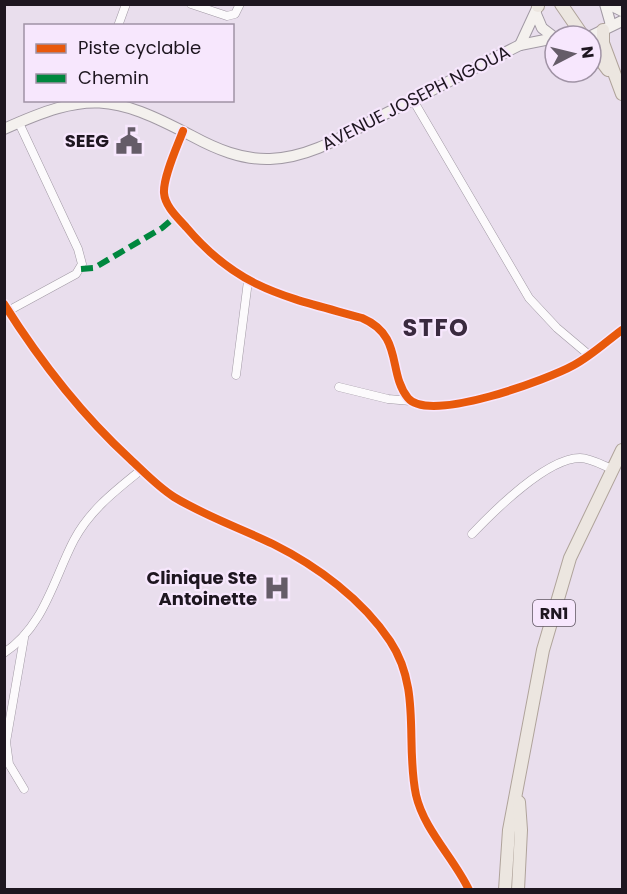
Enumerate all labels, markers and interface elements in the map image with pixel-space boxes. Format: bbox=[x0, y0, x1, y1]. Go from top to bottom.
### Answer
legend bbox=[24, 24, 234, 102]
north arrow bbox=[543, 24, 603, 84]
text: Piste cyclable bbox=[78, 35, 201, 60]
street label: AVENUE JOSEPH NGOUA bbox=[317, 39, 514, 156]
text: N bbox=[575, 45, 600, 60]
text: Chemin bbox=[78, 65, 149, 90]
public building icon: SEEG bbox=[114, 126, 144, 156]
place label: SEEG bbox=[65, 128, 109, 153]
district label: STFO bbox=[403, 311, 469, 344]
place label: Clinique Ste Antoinette bbox=[146, 565, 257, 611]
hospital icon: Clinique Ste Antoinette bbox=[262, 573, 292, 603]
road number: RN1 bbox=[533, 600, 575, 626]

